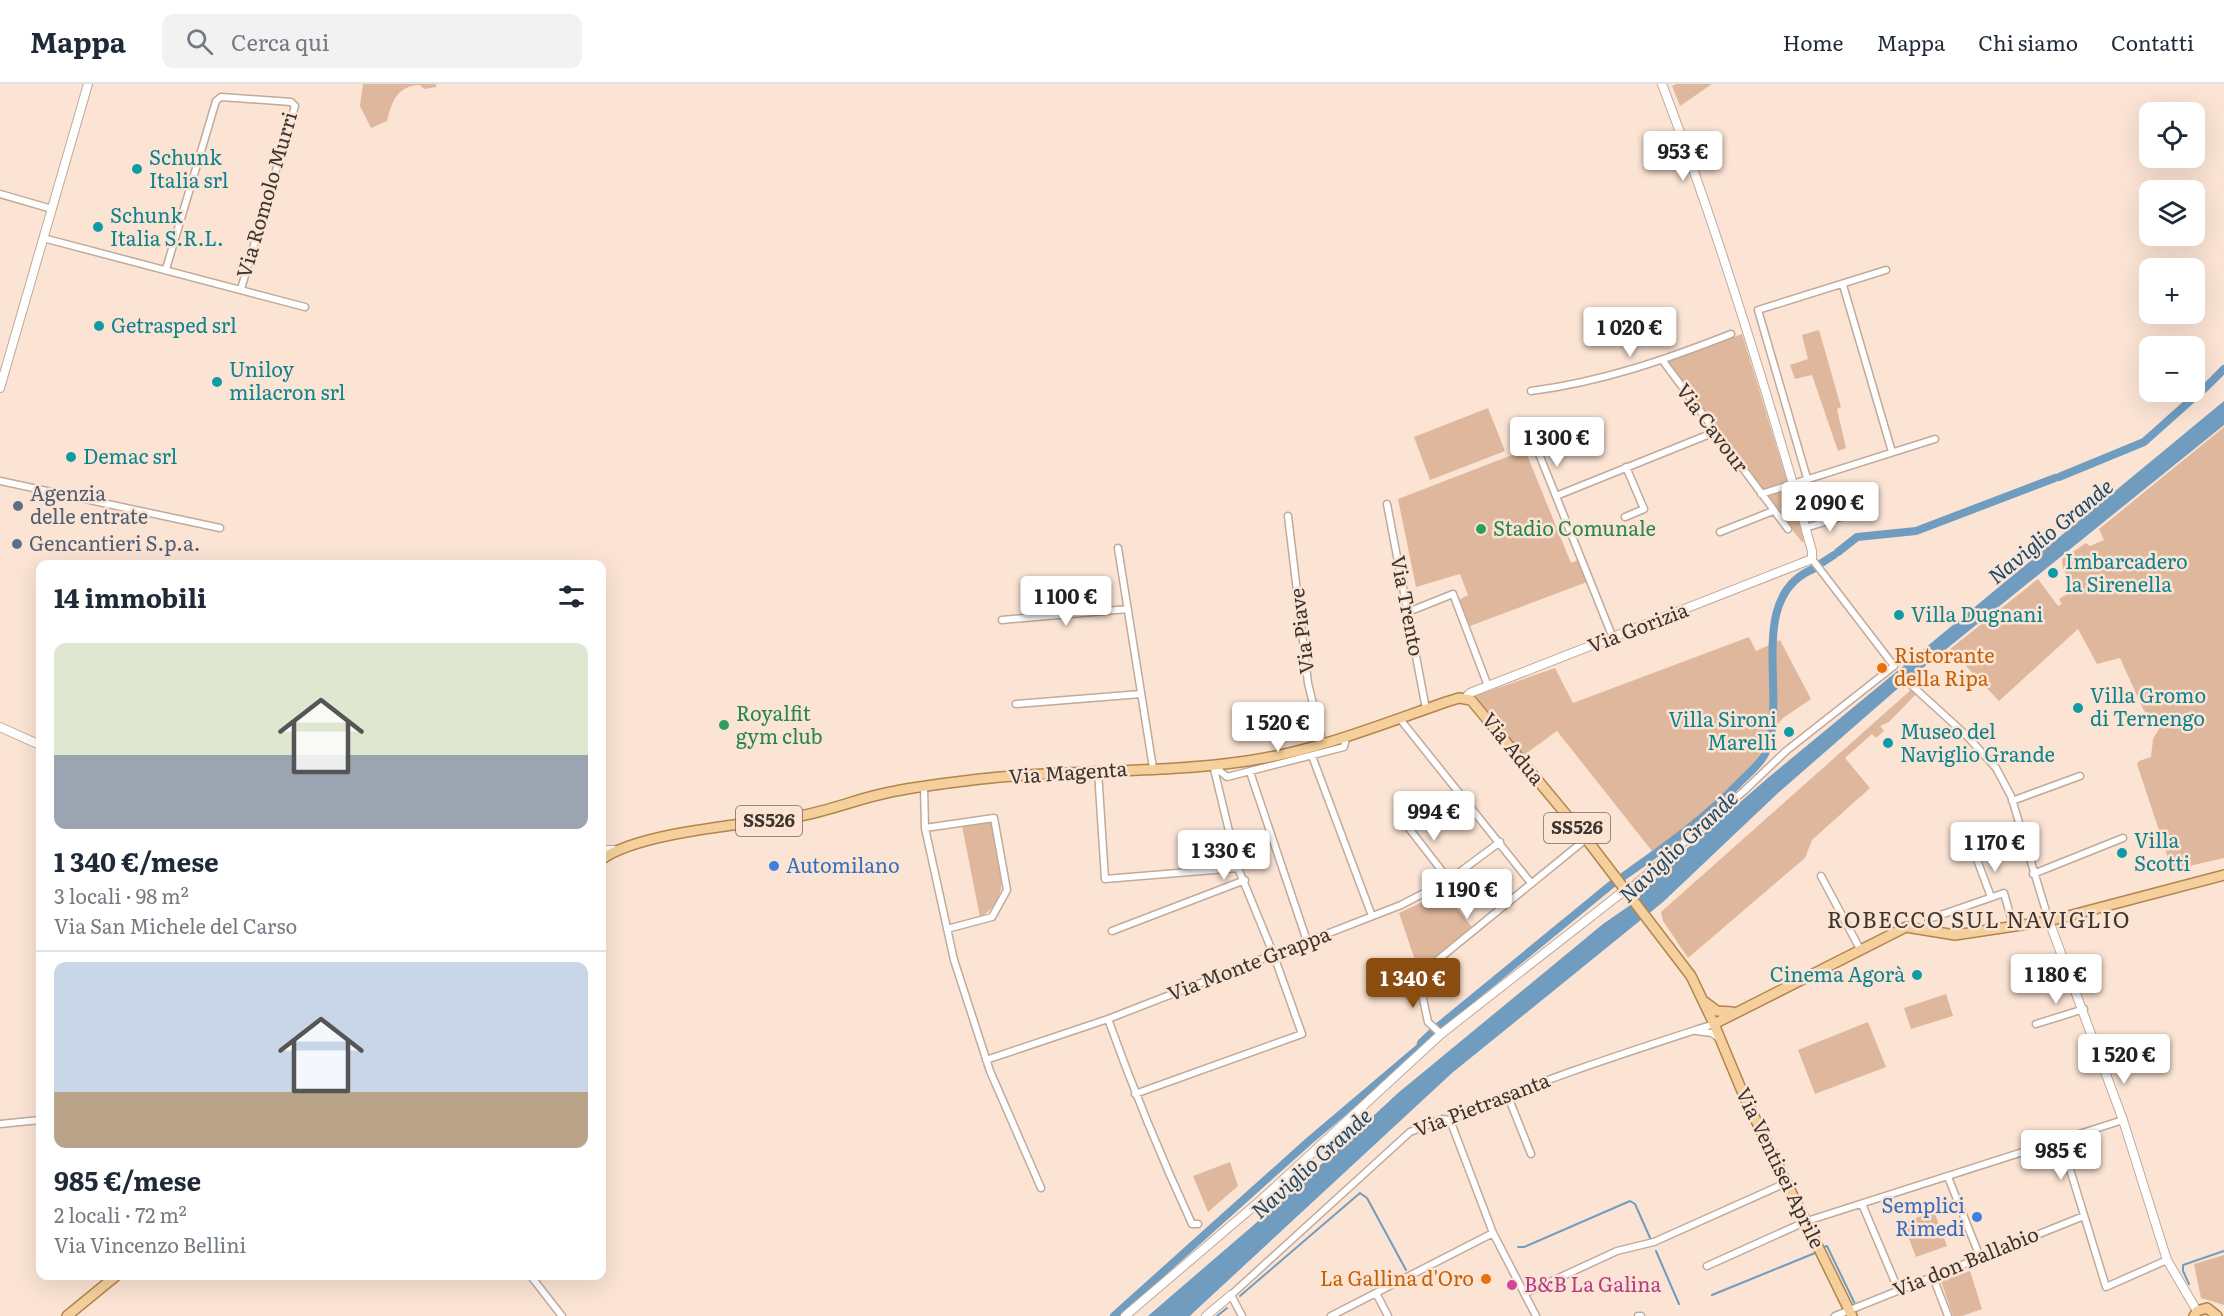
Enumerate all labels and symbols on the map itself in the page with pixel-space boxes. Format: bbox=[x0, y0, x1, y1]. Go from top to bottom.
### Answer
street label: Via Romolo Murri bbox=[227, 108, 303, 281]
pin: 953 € bbox=[1641, 131, 1725, 182]
place label: Schunk Italia srl bbox=[149, 141, 229, 194]
marker: Schunk Italia srl bbox=[130, 162, 144, 176]
place label: Schunk Italia S.R.L. bbox=[110, 199, 224, 252]
marker: Schunk Italia S.R.L. bbox=[91, 220, 105, 234]
pin: 1 020 € bbox=[1575, 307, 1685, 358]
place label: Getrasped srl bbox=[111, 309, 237, 339]
marker: Getrasped srl bbox=[92, 319, 106, 333]
place label: Uniloy milacron srl bbox=[229, 353, 346, 406]
marker: Uniloy milacron srl bbox=[210, 375, 224, 389]
street label: Via Cavour bbox=[1670, 376, 1757, 478]
pin: 1 300 € bbox=[1502, 417, 1612, 468]
place label: Demac srl bbox=[83, 440, 178, 470]
marker: Demac srl bbox=[64, 450, 78, 464]
water label: Naviglio Grande bbox=[1980, 470, 2119, 590]
place label: Agenzia delle entrate bbox=[30, 477, 148, 530]
pin: 2 090 € bbox=[1775, 482, 1885, 533]
marker: Agenzia delle entrate bbox=[11, 499, 25, 513]
place label: Stadio Comunale bbox=[1493, 512, 1656, 542]
marker: Stadio Comunale bbox=[1474, 522, 1488, 536]
place label: Gencantieri S.p.a. bbox=[29, 527, 200, 557]
marker: Gencantieri S.p.a. bbox=[10, 537, 24, 551]
place label: Imbarcadero la Sirenella bbox=[2065, 545, 2188, 598]
street label: Via Trento bbox=[1385, 553, 1433, 659]
marker: Imbarcadero la Sirenella bbox=[2046, 566, 2060, 580]
pin: 1 100 € bbox=[1011, 576, 1121, 627]
street label: Via Piave bbox=[1280, 587, 1320, 676]
street label: Via Gorizia bbox=[1583, 593, 1692, 659]
place label: Villa Dugnani bbox=[1911, 598, 2044, 628]
marker: Villa Dugnani bbox=[1892, 608, 1906, 622]
place label: Ristorante della Ripa bbox=[1894, 639, 1995, 692]
marker: Ristorante della Ripa bbox=[1875, 661, 1889, 675]
place label: Villa Gromo di Ternengo bbox=[2090, 679, 2206, 732]
place label: Royalfit gym club bbox=[736, 697, 823, 750]
marker: Villa Gromo di Ternengo bbox=[2071, 701, 2085, 715]
pin: 1 520 € bbox=[1223, 702, 1333, 753]
place label: Villa Sironi Marelli bbox=[1668, 703, 1777, 756]
street label: Via Adua bbox=[1476, 705, 1553, 791]
place label: Museo del Naviglio Grande bbox=[1900, 715, 2055, 768]
marker: Royalfit gym club bbox=[717, 718, 731, 732]
marker: Villa Sironi Marelli bbox=[1782, 725, 1796, 739]
marker: Museo del Naviglio Grande bbox=[1881, 736, 1895, 750]
street label: Via Magenta bbox=[1008, 752, 1128, 790]
water label: Naviglio Grande bbox=[1611, 782, 1744, 909]
pin: 994 € bbox=[1392, 791, 1476, 842]
road number: SS526 bbox=[736, 806, 802, 836]
road number: SS526 bbox=[1544, 813, 1610, 843]
pin: 1 170 € bbox=[1940, 822, 2050, 873]
place label: Villa Scotti bbox=[2134, 824, 2190, 877]
pin: 1 330 € bbox=[1169, 830, 1279, 881]
marker: Villa Scotti bbox=[2115, 846, 2129, 860]
place label: Automilano bbox=[786, 849, 900, 879]
marker: Automilano bbox=[767, 859, 781, 873]
pin: 1 190 € bbox=[1412, 869, 1522, 920]
district label: ROBECCO SUL NAVIGLIO bbox=[1827, 902, 2131, 935]
street label: Via Monte Grappa bbox=[1162, 917, 1334, 1007]
pin: 1 180 € bbox=[2001, 954, 2111, 1005]
pin: 1 340 € bbox=[1358, 958, 1468, 1009]
place label: Cinema Agorà bbox=[1770, 958, 1905, 988]
marker: Cinema Agorà bbox=[1910, 968, 1924, 982]
pin: 1 520 € bbox=[2069, 1034, 2179, 1085]
street label: Via Pietrasanta bbox=[1409, 1063, 1554, 1143]
street label: Via Ventisei Aprile bbox=[1730, 1082, 1834, 1253]
water label: Naviglio Grande bbox=[1243, 1099, 1378, 1225]
pin: 985 € bbox=[2019, 1130, 2103, 1181]
place label: Semplici Rimedi bbox=[1882, 1189, 1965, 1242]
marker: Semplici Rimedi bbox=[1970, 1210, 1984, 1224]
street label: Via don Ballabio bbox=[1888, 1217, 2043, 1303]
place label: La Gallina d'Oro bbox=[1320, 1262, 1474, 1292]
place label: B&B La Galina bbox=[1524, 1268, 1662, 1298]
marker: La Gallina d'Oro bbox=[1479, 1272, 1493, 1286]
marker: B&B La Galina bbox=[1505, 1278, 1519, 1292]

